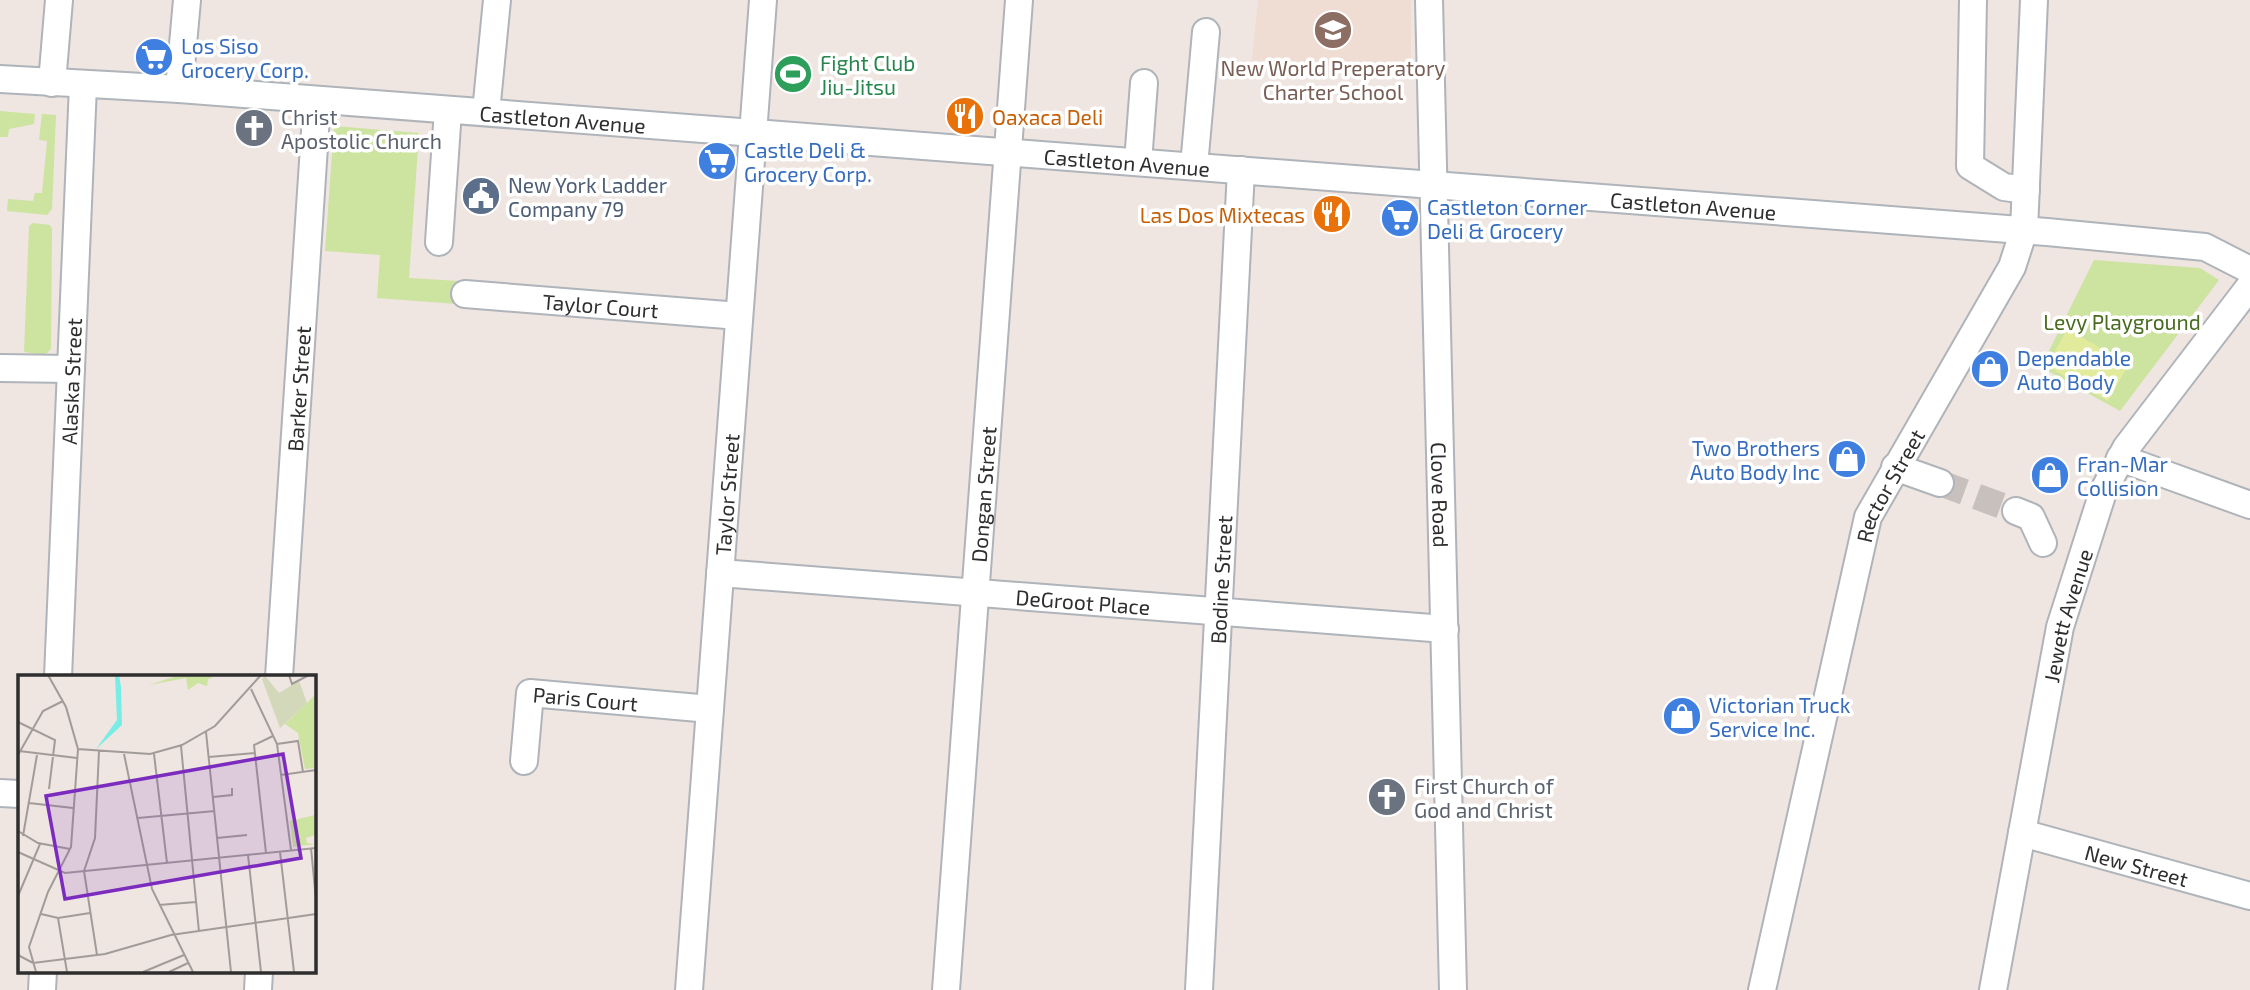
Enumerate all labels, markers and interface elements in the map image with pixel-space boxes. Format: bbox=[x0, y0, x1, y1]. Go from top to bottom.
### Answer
school or university icon: New World Preperatory Charter School bbox=[1312, 9, 1354, 51]
place label: Los Siso Grocery Corp. bbox=[181, 33, 309, 82]
supermarket icon: Los Siso Grocery Corp. bbox=[133, 36, 175, 78]
place label: Fight Club Jiu-Jitsu bbox=[820, 50, 915, 99]
sports icon: Fight Club Jiu-Jitsu bbox=[772, 53, 814, 95]
place label: New World Preperatory Charter School bbox=[1221, 55, 1445, 104]
restaurant icon: Oaxaca Deli bbox=[944, 95, 986, 137]
street label: Castleton Avenue bbox=[479, 100, 647, 137]
place label: Christ Apostolic Church bbox=[281, 104, 442, 153]
place label: Oaxaca Deli bbox=[992, 104, 1103, 129]
church icon: Christ Apostolic Church bbox=[233, 107, 275, 149]
place label: Castle Deli & Grocery Corp. bbox=[744, 137, 872, 186]
supermarket icon: Castle Deli & Grocery Corp. bbox=[696, 140, 738, 182]
street label: Castleton Avenue bbox=[1043, 143, 1211, 180]
place label: New York Ladder Company 79 bbox=[508, 172, 668, 221]
public building icon: New York Ladder Company 79 bbox=[460, 175, 502, 217]
street label: Castleton Avenue bbox=[1609, 186, 1777, 224]
restaurant icon: Las Dos Mixtecas bbox=[1311, 193, 1353, 235]
place label: Castleton Corner Deli & Grocery bbox=[1427, 194, 1588, 243]
supermarket icon: Castleton Corner Deli & Grocery bbox=[1379, 197, 1421, 239]
place label: Las Dos Mixtecas bbox=[1140, 202, 1305, 227]
street label: Taylor Court bbox=[542, 288, 659, 322]
park label: Levy Playground bbox=[2043, 309, 2201, 334]
street label: Alaska Street bbox=[55, 317, 86, 445]
street label: Barker Street bbox=[281, 325, 315, 452]
place label: Dependable Auto Body bbox=[2017, 345, 2131, 394]
shop icon: Dependable Auto Body bbox=[1969, 348, 2011, 390]
street label: Rector Street bbox=[1850, 424, 1929, 545]
street label: Dongan Street bbox=[965, 425, 1000, 563]
street label: Taylor Street bbox=[709, 433, 743, 556]
place label: Two Brothers Auto Body Inc bbox=[1690, 435, 1820, 484]
shop icon: Two Brothers Auto Body Inc bbox=[1826, 438, 1868, 480]
street label: Clove Road bbox=[1427, 442, 1455, 548]
place label: Fran-Mar Collision bbox=[2077, 451, 2168, 500]
shop icon: Fran-Mar Collision bbox=[2029, 454, 2071, 496]
street label: Bodine Street bbox=[1204, 515, 1236, 644]
street label: Jewett Avenue bbox=[2038, 545, 2097, 684]
street label: DeGroot Place bbox=[1015, 583, 1151, 619]
inset map bbox=[18, 675, 315, 972]
street label: Paris Court bbox=[532, 681, 639, 715]
place label: Victorian Truck Service Inc. bbox=[1709, 692, 1851, 741]
shop icon: Victorian Truck Service Inc. bbox=[1661, 695, 1703, 737]
place label: First Church of God and Christ bbox=[1414, 773, 1555, 822]
church icon: First Church of God and Christ bbox=[1366, 776, 1408, 818]
street label: New Street bbox=[2082, 839, 2191, 891]

